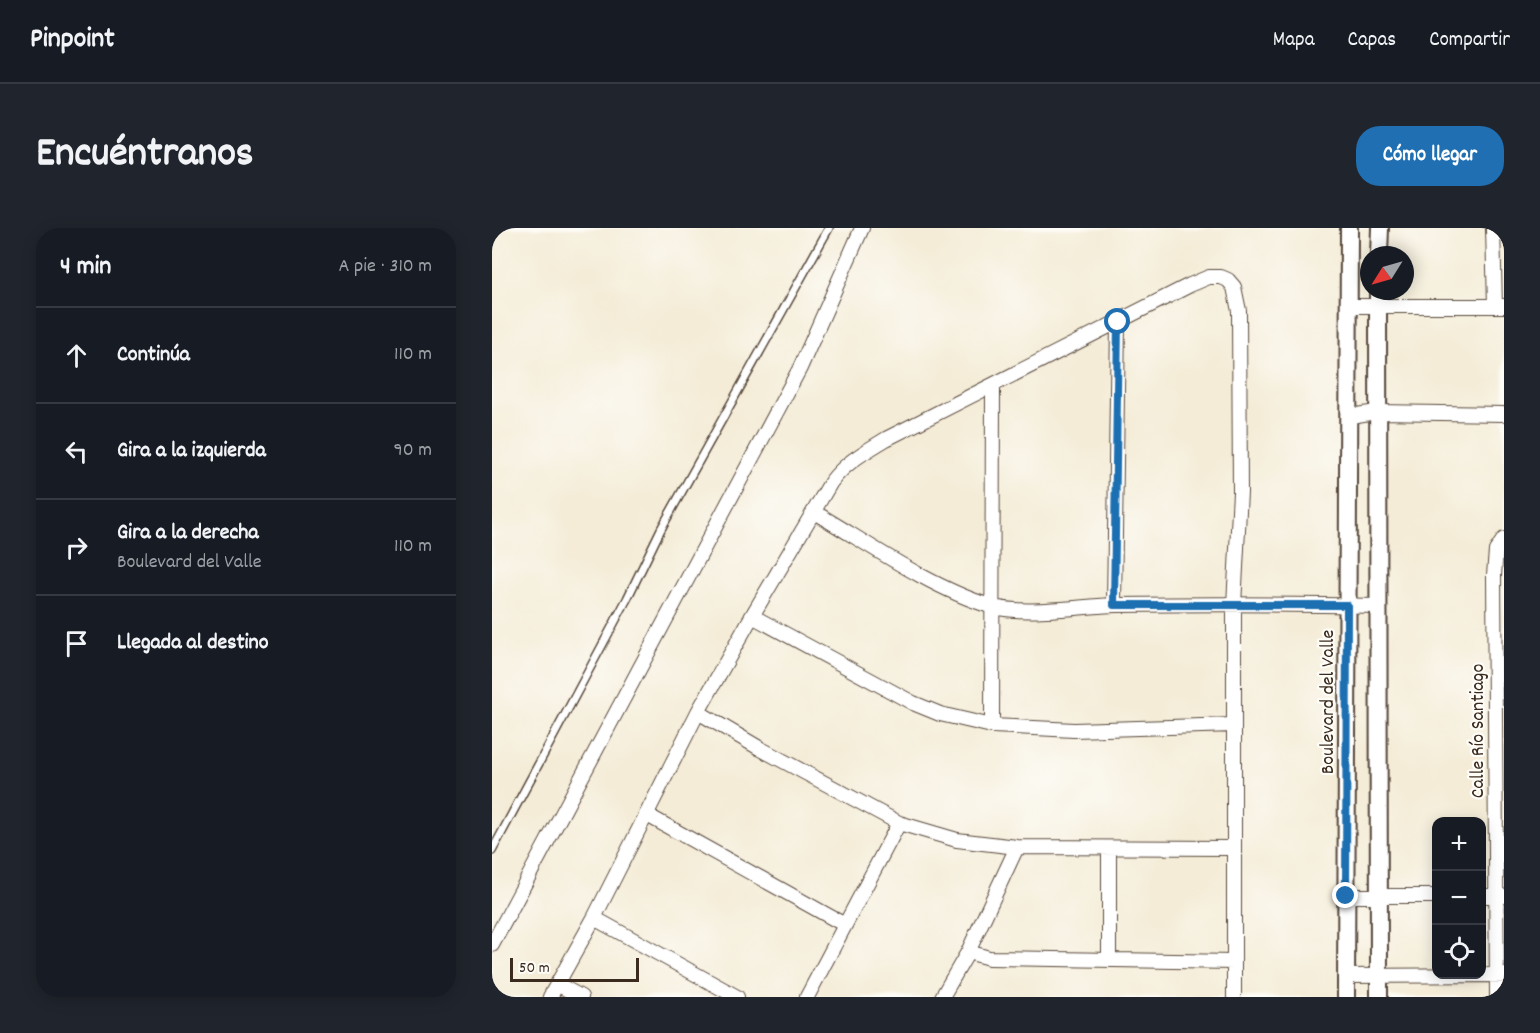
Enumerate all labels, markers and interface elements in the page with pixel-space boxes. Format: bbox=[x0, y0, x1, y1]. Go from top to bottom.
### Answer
text: Pinpoint bbox=[30, 21, 115, 61]
text: Mapa bbox=[1273, 26, 1315, 56]
text: Capas bbox=[1348, 26, 1396, 56]
text: Compartir bbox=[1429, 26, 1510, 56]
text: Encuéntranos bbox=[36, 126, 254, 186]
button: Cómo llegar bbox=[1356, 126, 1504, 186]
north arrow bbox=[1360, 246, 1414, 300]
text: 4 min bbox=[60, 249, 111, 286]
text: A pie · 310 m bbox=[339, 253, 432, 281]
route start bbox=[1104, 308, 1130, 334]
icon: ahead bbox=[60, 339, 93, 372]
text: Continúa bbox=[117, 340, 190, 371]
text: 110 m bbox=[394, 341, 432, 369]
icon: left bbox=[60, 435, 93, 468]
text: Gira a la izquierda bbox=[117, 436, 266, 467]
text: 90 m bbox=[394, 437, 432, 465]
text: Gira a la derecha bbox=[117, 518, 259, 549]
icon: right bbox=[60, 531, 93, 564]
text: 110 m bbox=[394, 533, 432, 561]
text: Boulevard del Valle bbox=[117, 549, 262, 577]
icon: arrive bbox=[60, 627, 93, 660]
text: Llegada al destino bbox=[117, 628, 269, 659]
street label: Boulevard del Valle bbox=[1315, 630, 1343, 774]
street label: Calle Río Santiago bbox=[1465, 664, 1493, 798]
map controls bbox=[1432, 817, 1486, 979]
button: + bbox=[1432, 817, 1486, 871]
button: − bbox=[1432, 871, 1486, 925]
route end bbox=[1332, 882, 1358, 908]
button: locate bbox=[1432, 925, 1486, 979]
scale bar bbox=[510, 955, 639, 982]
text: 50 m bbox=[519, 957, 550, 980]

